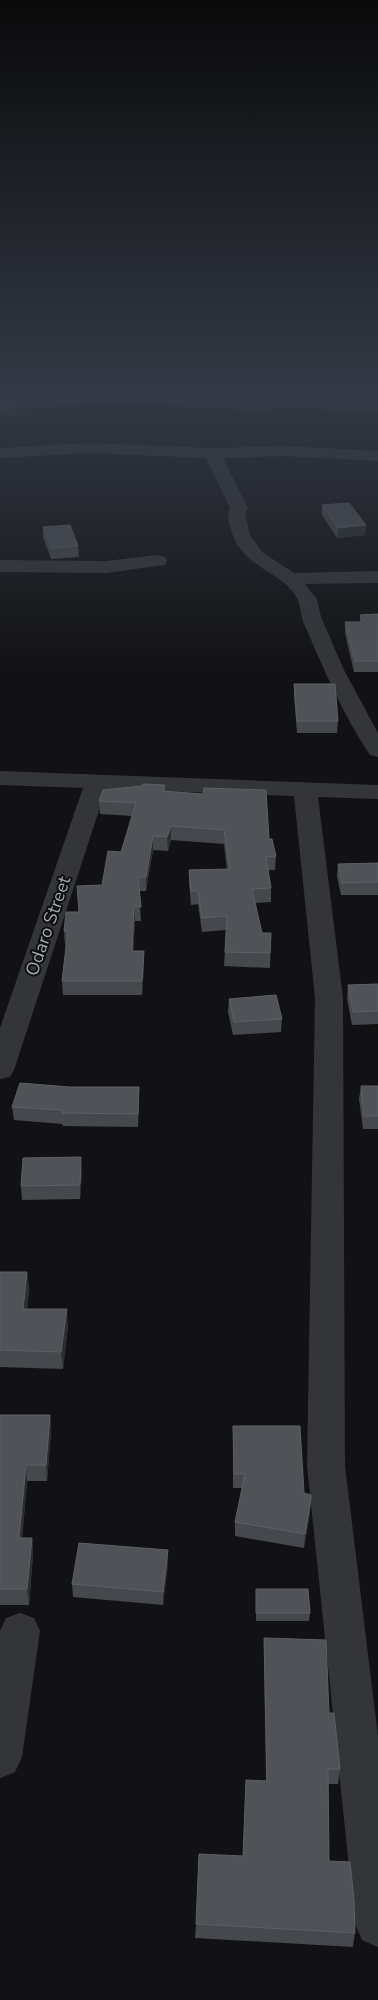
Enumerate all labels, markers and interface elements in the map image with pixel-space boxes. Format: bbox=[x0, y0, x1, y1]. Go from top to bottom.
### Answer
street label: Odaro Street bbox=[20, 872, 76, 979]

